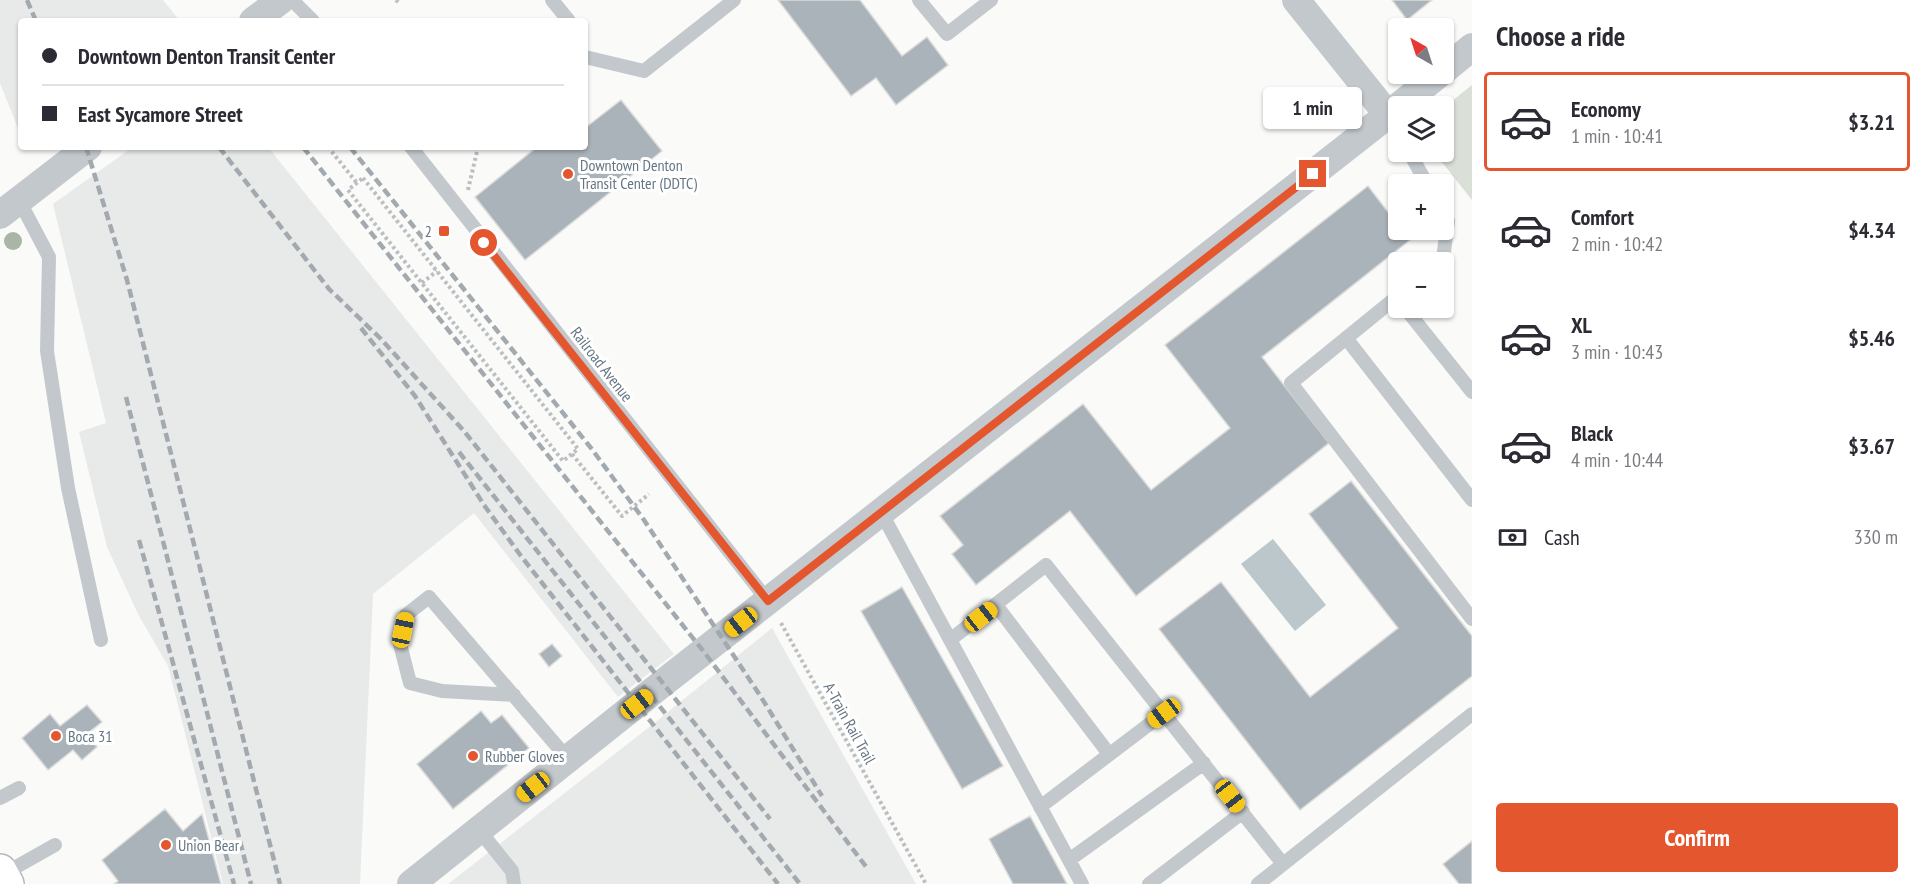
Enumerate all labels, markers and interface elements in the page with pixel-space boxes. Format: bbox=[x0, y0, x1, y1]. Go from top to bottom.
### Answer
north arrow bbox=[1388, 18, 1454, 84]
map controls bbox=[1388, 18, 1454, 318]
text: Choose a ride bbox=[1496, 19, 1625, 53]
text: Downtown Denton Transit Center bbox=[78, 42, 335, 70]
callout: 1 min bbox=[1264, 87, 1362, 129]
text: 1 min bbox=[1292, 95, 1333, 121]
icon: car bbox=[1499, 95, 1553, 149]
text: Economy bbox=[1571, 95, 1641, 123]
button: layers bbox=[1388, 96, 1454, 162]
text: East Sycamore Street bbox=[78, 100, 243, 128]
text: $3.21 bbox=[1848, 108, 1895, 136]
text: 1 min · 10:41 bbox=[1571, 123, 1663, 149]
place label: Downtown Denton Transit Center (DDTC) bbox=[580, 155, 697, 193]
route end bbox=[1299, 160, 1326, 187]
marker: Downtown Denton Transit Center (DDTC) bbox=[561, 167, 575, 181]
button: + bbox=[1388, 174, 1454, 240]
icon: car bbox=[1499, 203, 1553, 257]
text: Comfort bbox=[1571, 203, 1634, 231]
text: $4.34 bbox=[1848, 216, 1895, 244]
place label: 2 bbox=[425, 221, 432, 241]
marker: 2 bbox=[437, 224, 451, 238]
route start bbox=[470, 229, 497, 256]
text: 2 min · 10:42 bbox=[1571, 231, 1663, 257]
button: − bbox=[1388, 252, 1454, 318]
icon: car bbox=[1499, 311, 1553, 365]
text: XL bbox=[1571, 311, 1592, 339]
street label: Railroad Avenue bbox=[567, 323, 637, 405]
text: $5.46 bbox=[1848, 324, 1895, 352]
text: 3 min · 10:43 bbox=[1571, 339, 1663, 365]
icon: car bbox=[1499, 419, 1553, 473]
text: Black bbox=[1571, 419, 1613, 447]
text: $3.67 bbox=[1848, 432, 1895, 460]
text: 4 min · 10:44 bbox=[1571, 447, 1663, 473]
icon: cash bbox=[1496, 521, 1529, 554]
text: Cash bbox=[1544, 523, 1580, 551]
text: 330 m bbox=[1854, 524, 1898, 550]
car bbox=[961, 599, 1001, 635]
car bbox=[721, 604, 761, 640]
car bbox=[390, 611, 416, 649]
street label: A-Train Rail Trail bbox=[819, 679, 881, 767]
car bbox=[617, 686, 657, 722]
car bbox=[1144, 695, 1184, 731]
place label: Boca 31 bbox=[68, 726, 112, 746]
marker: Boca 31 bbox=[49, 729, 63, 743]
place label: Rubber Gloves bbox=[485, 746, 564, 766]
marker: Rubber Gloves bbox=[466, 749, 480, 763]
car bbox=[513, 769, 553, 805]
car bbox=[1212, 776, 1248, 816]
button: Confirm bbox=[1496, 803, 1898, 872]
place label: Union Bear bbox=[178, 835, 240, 855]
marker: Union Bear bbox=[159, 838, 173, 852]

